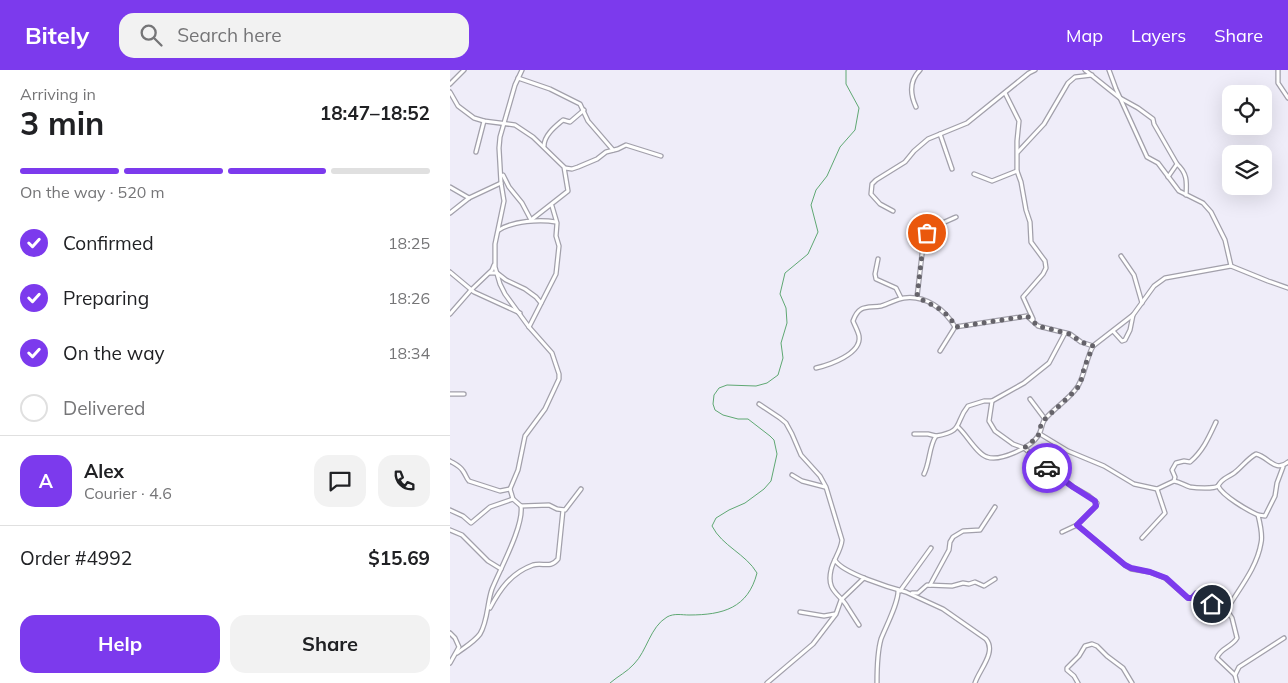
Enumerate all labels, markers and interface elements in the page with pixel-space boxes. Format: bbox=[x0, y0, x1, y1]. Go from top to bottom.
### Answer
search box bbox=[119, 13, 469, 58]
text: Bitely bbox=[25, 20, 89, 50]
icon: search bbox=[137, 21, 165, 49]
text: Search here bbox=[177, 23, 282, 47]
text: Map bbox=[1066, 24, 1103, 47]
text: Layers bbox=[1131, 24, 1186, 47]
text: Share bbox=[1214, 24, 1263, 47]
text: Arriving in bbox=[20, 84, 96, 104]
map controls bbox=[1222, 85, 1272, 195]
button: locate bbox=[1222, 85, 1272, 135]
text: 18:47–18:52 bbox=[320, 101, 430, 125]
text: 3 min bbox=[20, 103, 104, 143]
button: layers bbox=[1222, 145, 1272, 195]
text: On the way · 520 m bbox=[20, 182, 165, 202]
pin bbox=[906, 212, 948, 254]
icon: bag bbox=[913, 219, 941, 247]
icon: check bbox=[20, 229, 48, 257]
text: Confirmed bbox=[63, 231, 154, 255]
text: 18:25 bbox=[388, 233, 430, 253]
icon: check bbox=[20, 284, 48, 312]
text: Preparing bbox=[63, 286, 149, 310]
text: 18:26 bbox=[388, 288, 430, 308]
icon: check bbox=[20, 339, 48, 367]
text: On the way bbox=[63, 341, 165, 365]
text: 18:34 bbox=[388, 343, 430, 363]
text: Delivered bbox=[63, 396, 145, 420]
courier bbox=[1022, 443, 1072, 493]
icon: car bbox=[1033, 454, 1061, 482]
button: chat bbox=[314, 455, 366, 507]
button: phone bbox=[378, 455, 430, 507]
text: Alex bbox=[84, 459, 124, 483]
text: A bbox=[39, 469, 53, 493]
text: Courier · 4.6 bbox=[84, 483, 172, 503]
text: Order #4992 bbox=[20, 546, 132, 570]
text: $15.69 bbox=[368, 546, 430, 570]
pin bbox=[1191, 583, 1233, 625]
icon: home bbox=[1198, 590, 1226, 618]
button: Help bbox=[20, 615, 220, 673]
button: Share bbox=[230, 615, 430, 673]

